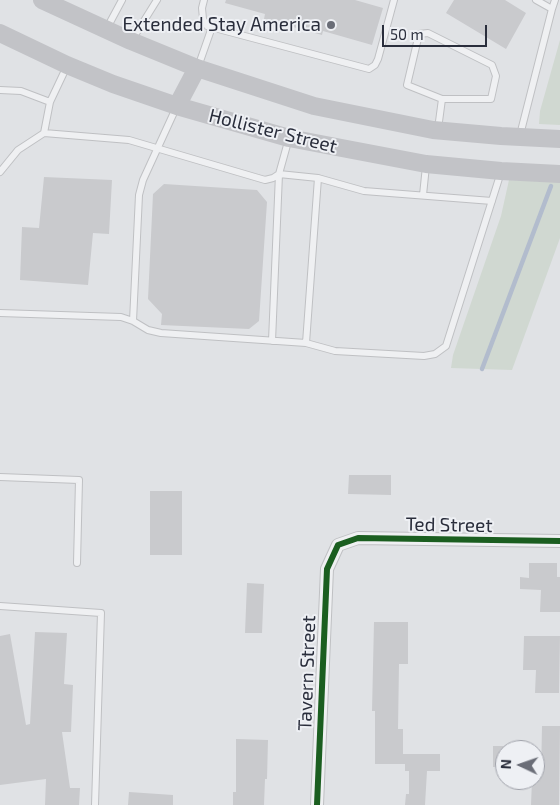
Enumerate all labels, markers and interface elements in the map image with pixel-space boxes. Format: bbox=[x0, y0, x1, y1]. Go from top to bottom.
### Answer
place label: Extended Stay America bbox=[122, 14, 321, 36]
scale bar bbox=[385, 15, 490, 47]
marker: Extended Stay America bbox=[325, 19, 337, 31]
text: 50 m bbox=[390, 25, 424, 43]
street label: Hollister Street bbox=[207, 104, 339, 158]
street label: Ted Street bbox=[405, 513, 493, 537]
street label: Tavern Street bbox=[294, 615, 320, 731]
north arrow bbox=[495, 740, 545, 790]
text: N bbox=[497, 759, 514, 770]

